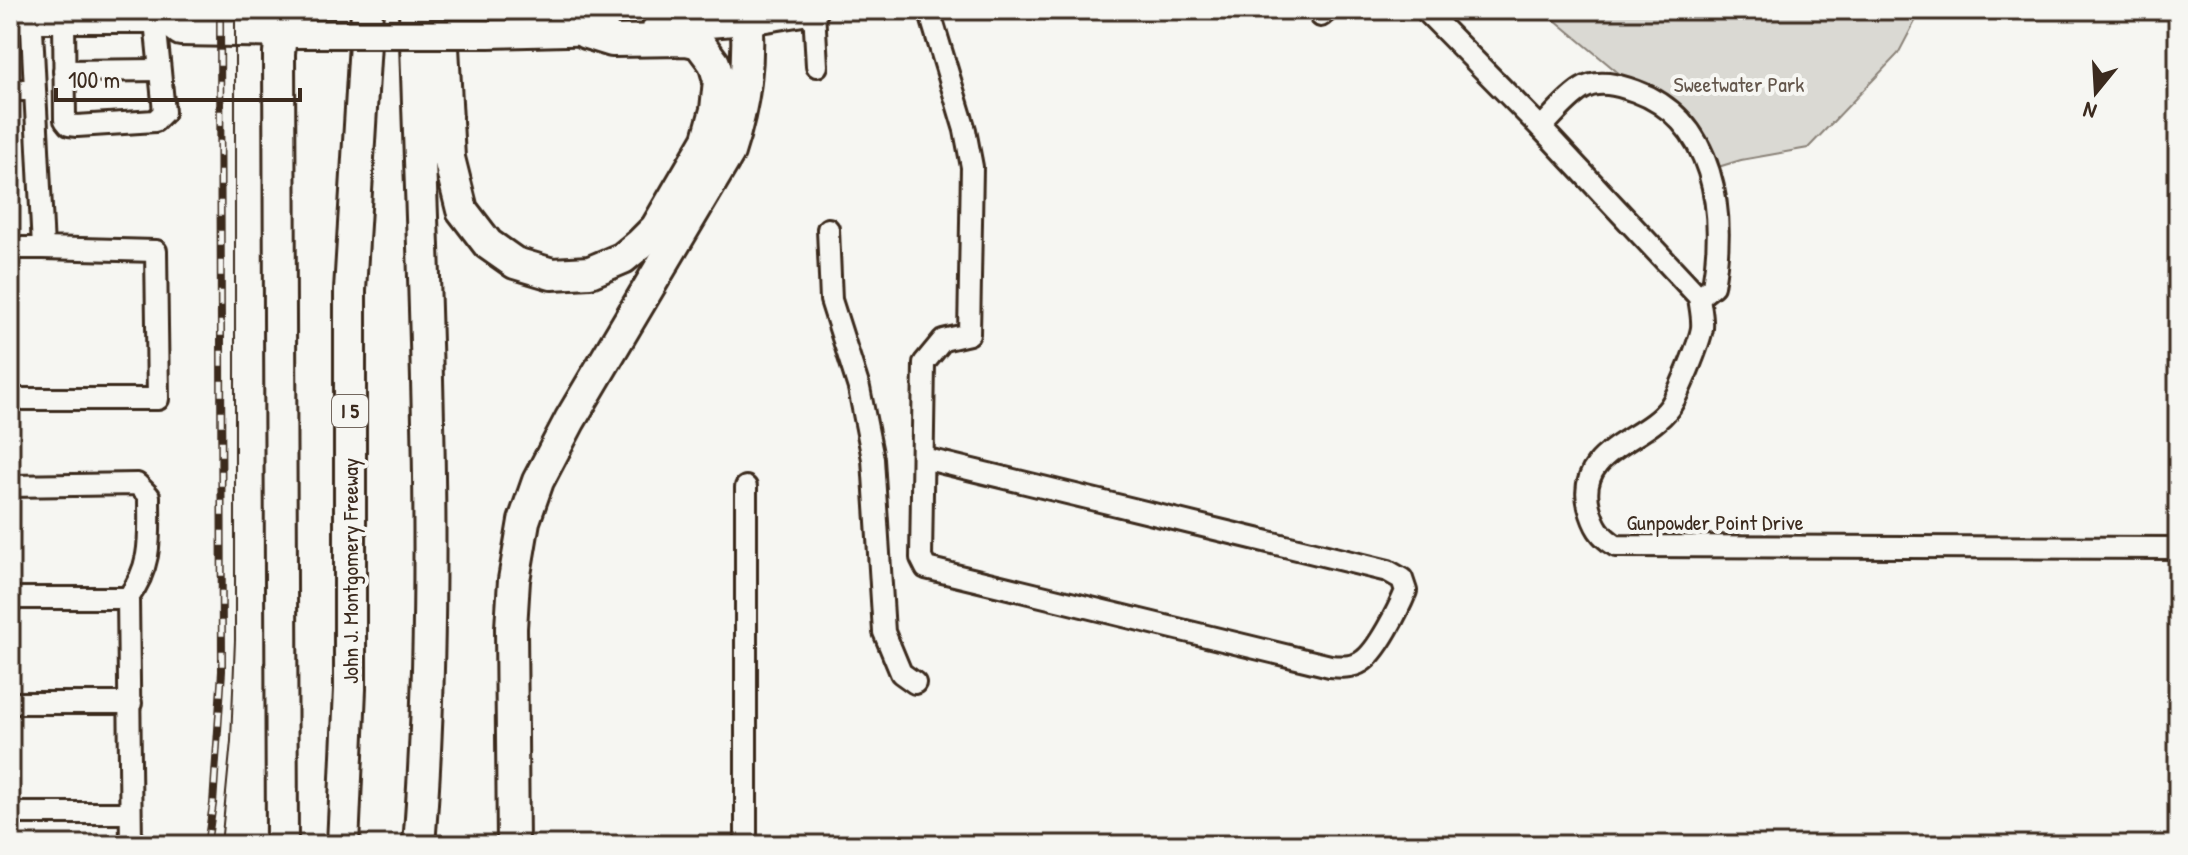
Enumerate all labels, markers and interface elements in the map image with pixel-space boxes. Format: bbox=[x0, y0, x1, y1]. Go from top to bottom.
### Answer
scale bar bbox=[56, 52, 300, 102]
north arrow bbox=[2056, 52, 2136, 132]
text: 100 m bbox=[68, 63, 120, 95]
park label: Sweetwater Park bbox=[1674, 69, 1804, 99]
text: N bbox=[2079, 95, 2100, 127]
road number: I 5 bbox=[332, 395, 368, 427]
street label: John J. Montgomery Freeway bbox=[335, 458, 365, 684]
street label: Gunpowder Point Drive bbox=[1627, 507, 1804, 537]

